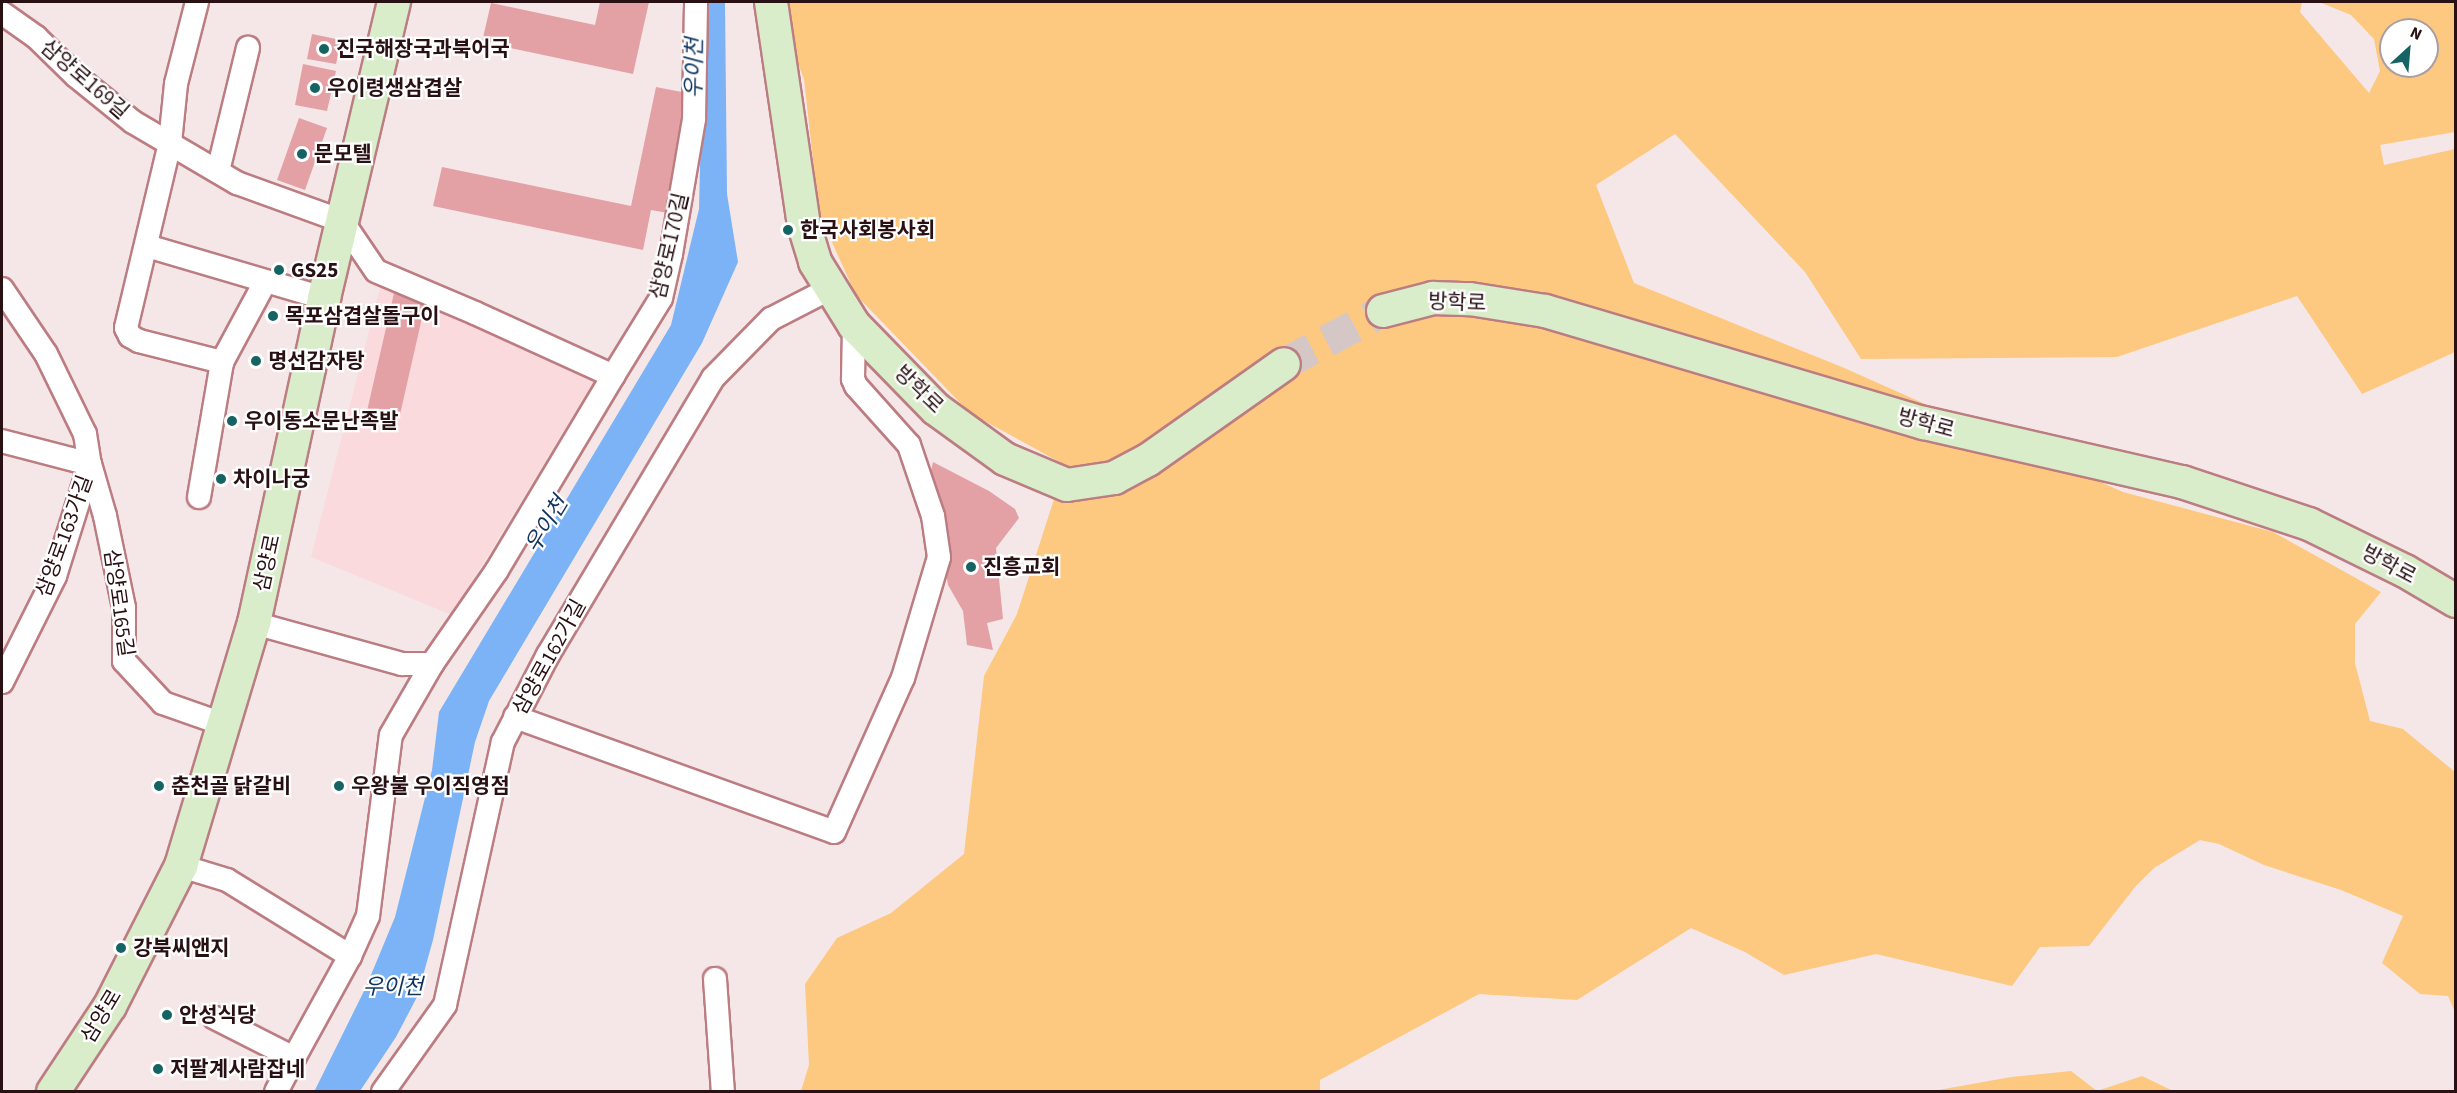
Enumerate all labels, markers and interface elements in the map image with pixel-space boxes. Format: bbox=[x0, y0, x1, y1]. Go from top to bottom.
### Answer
north arrow bbox=[2379, 18, 2439, 78]
text: N bbox=[2406, 21, 2426, 46]
street label: 삼양로169길 bbox=[36, 34, 134, 124]
place label: 진국해장국과북어국 bbox=[336, 36, 510, 62]
water label: 우이천 bbox=[681, 37, 709, 99]
marker: 진국해장국과북어국 bbox=[317, 42, 331, 56]
place label: 우이령생삼겹살 bbox=[327, 75, 462, 101]
marker: 우이령생삼겹살 bbox=[308, 81, 322, 95]
place label: 문모텔 bbox=[314, 141, 372, 167]
marker: 문모텔 bbox=[295, 147, 309, 161]
street label: 삼양로170길 bbox=[645, 190, 693, 302]
place label: 한국사회봉사회 bbox=[800, 217, 935, 243]
marker: 한국사회봉사회 bbox=[781, 223, 795, 237]
place label: GS25 bbox=[291, 257, 338, 283]
marker: GS25 bbox=[272, 263, 286, 277]
street label: 방학로 bbox=[1428, 288, 1486, 316]
place label: 목포삼겹살돌구이 bbox=[285, 303, 440, 329]
marker: 목포삼겹살돌구이 bbox=[266, 309, 280, 323]
place label: 명선감자탕 bbox=[268, 348, 365, 374]
marker: 명선감자탕 bbox=[249, 354, 263, 368]
street label: 방학로 bbox=[889, 360, 949, 418]
street label: 방학로 bbox=[1895, 403, 1957, 443]
place label: 우이동소문난족발 bbox=[244, 408, 399, 434]
marker: 우이동소문난족발 bbox=[225, 414, 239, 428]
place label: 차이나궁 bbox=[233, 466, 310, 492]
street label: 삼양로163가길 bbox=[30, 472, 98, 600]
marker: 차이나궁 bbox=[214, 472, 228, 486]
water label: 우이천 bbox=[520, 492, 574, 558]
street label: 삼양로 bbox=[249, 532, 285, 594]
street label: 방학로 bbox=[2357, 539, 2421, 589]
street label: 삼양로165길 bbox=[99, 547, 139, 659]
place label: 진흥교회 bbox=[983, 554, 1060, 580]
marker: 진흥교회 bbox=[964, 560, 978, 574]
street label: 삼양로162가길 bbox=[507, 595, 591, 719]
place label: 춘천골 닭갈비 bbox=[171, 773, 291, 799]
place label: 우왕불 우이직영점 bbox=[351, 773, 510, 799]
marker: 춘천골 닭갈비 bbox=[152, 779, 166, 793]
marker: 우왕불 우이직영점 bbox=[332, 779, 346, 793]
place label: 강북씨앤지 bbox=[133, 935, 230, 961]
marker: 강북씨앤지 bbox=[114, 941, 128, 955]
water label: 우이천 bbox=[363, 975, 423, 1001]
street label: 삼양로 bbox=[75, 985, 127, 1047]
place label: 안성식당 bbox=[179, 1002, 256, 1028]
marker: 안성식당 bbox=[160, 1008, 174, 1022]
place label: 저팔계사람잡네 bbox=[170, 1056, 305, 1082]
marker: 저팔계사람잡네 bbox=[151, 1062, 165, 1076]

